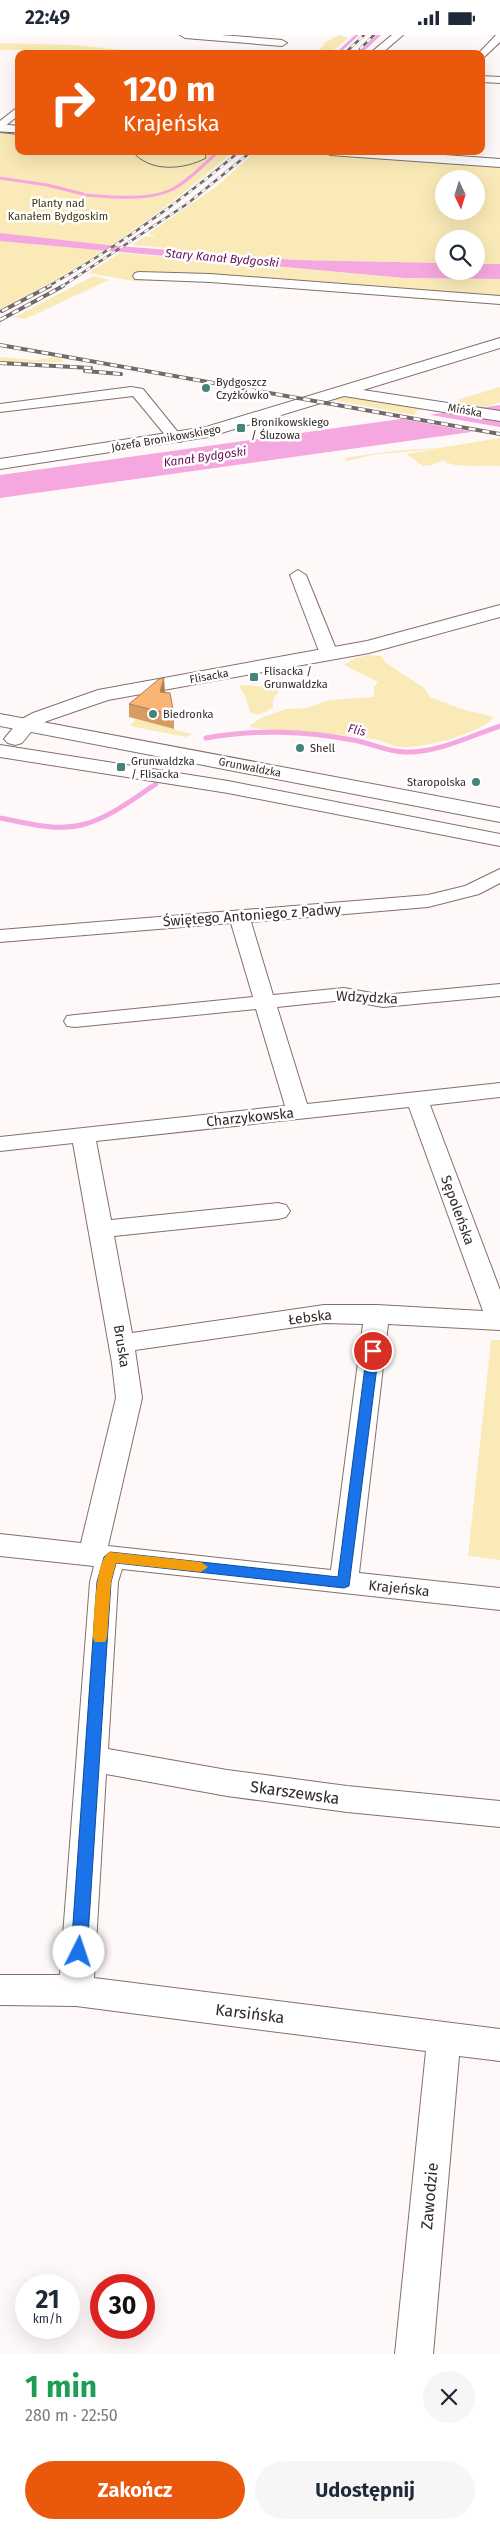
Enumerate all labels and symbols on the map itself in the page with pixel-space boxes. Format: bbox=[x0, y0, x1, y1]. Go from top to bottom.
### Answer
north arrow bbox=[435, 170, 485, 220]
park label: Planty nad Kanałem Bydgoskim bbox=[8, 197, 108, 223]
water label: Stary Kanał Bydgoski bbox=[163, 246, 280, 270]
place label: Bydgoszcz Czyżkówko bbox=[216, 376, 269, 402]
marker: Bydgoszcz Czyżkówko bbox=[200, 382, 212, 394]
street label: Mińska bbox=[447, 401, 483, 420]
place label: Bronikowskiego / Śluzowa bbox=[251, 416, 329, 442]
street label: Józefa Bronikowskiego bbox=[110, 422, 222, 455]
marker: Bronikowskiego / Śluzowa bbox=[235, 422, 247, 434]
water label: Kanał Bydgoski bbox=[163, 444, 248, 470]
place label: Flisacka / Grunwaldzka bbox=[264, 665, 328, 691]
street label: Flisacka bbox=[189, 667, 230, 686]
marker: Flisacka / Grunwaldzka bbox=[248, 671, 260, 683]
marker: Biedronka bbox=[147, 708, 159, 720]
place label: Biedronka bbox=[163, 708, 214, 721]
water label: Flis bbox=[347, 721, 368, 739]
marker: Shell bbox=[294, 742, 306, 754]
place label: Shell bbox=[310, 742, 335, 755]
place label: Grunwaldzka / Flisacka bbox=[131, 755, 195, 781]
street label: Grunwaldzka bbox=[217, 755, 282, 780]
marker: Grunwaldzka / Flisacka bbox=[115, 761, 127, 773]
place label: Staropolska bbox=[407, 776, 466, 789]
marker: Staropolska bbox=[470, 776, 482, 788]
street label: Świętego Antoniego z Padwy bbox=[162, 900, 342, 930]
street label: Wdzydzka bbox=[336, 987, 398, 1008]
street label: Charzykowska bbox=[205, 1104, 295, 1131]
street label: Sępoleńska bbox=[437, 1173, 478, 1247]
street label: Łebska bbox=[287, 1306, 333, 1329]
street label: Bruska bbox=[110, 1323, 133, 1369]
pin bbox=[352, 1330, 394, 1372]
street label: Krajeńska bbox=[367, 1577, 430, 1600]
street label: Skarszewska bbox=[249, 1777, 341, 1808]
position arrow bbox=[52, 1925, 104, 1977]
street label: Karsińska bbox=[214, 2000, 286, 2027]
street label: Zawodzie bbox=[417, 2162, 442, 2230]
speed limit sign: 30 bbox=[90, 2274, 155, 2339]

